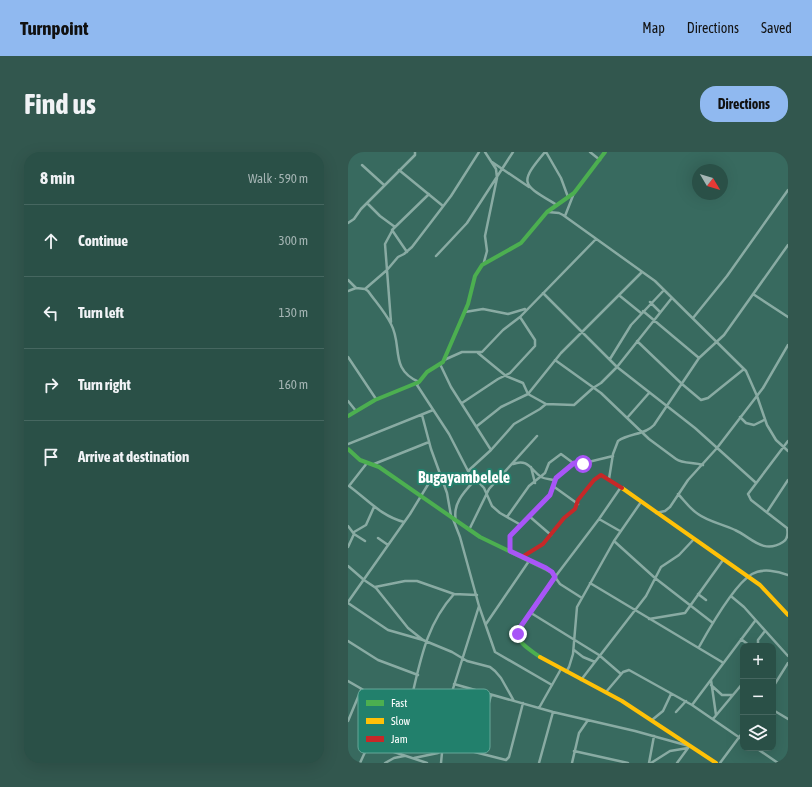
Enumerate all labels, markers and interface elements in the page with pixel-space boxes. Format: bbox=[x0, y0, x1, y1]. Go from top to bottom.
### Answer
text: Turnpoint bbox=[20, 17, 88, 39]
text: Map bbox=[642, 20, 665, 36]
text: Directions bbox=[687, 20, 739, 36]
text: Saved bbox=[761, 20, 792, 36]
button: Directions bbox=[700, 86, 788, 122]
text: Find us bbox=[24, 88, 96, 120]
north arrow bbox=[692, 164, 728, 200]
text: 8 min bbox=[40, 168, 75, 188]
text: Walk · 590 m bbox=[248, 171, 308, 186]
icon: ahead bbox=[40, 230, 62, 252]
text: Continue bbox=[78, 232, 128, 249]
text: 300 m bbox=[279, 233, 308, 248]
icon: left bbox=[40, 302, 62, 324]
text: Turn left bbox=[78, 304, 124, 321]
text: 130 m bbox=[279, 305, 308, 320]
icon: right bbox=[40, 374, 62, 396]
text: Turn right bbox=[78, 376, 131, 393]
text: 160 m bbox=[279, 377, 308, 392]
icon: arrive bbox=[40, 446, 62, 468]
text: Arrive at destination bbox=[78, 448, 189, 465]
route start bbox=[574, 455, 592, 473]
district label: Bugayambelele bbox=[418, 468, 510, 486]
route end bbox=[509, 625, 527, 643]
map controls bbox=[740, 643, 776, 751]
button: + bbox=[740, 643, 776, 679]
button: − bbox=[740, 679, 776, 715]
legend bbox=[358, 689, 490, 753]
text: Fast bbox=[391, 697, 407, 709]
text: Slow bbox=[391, 715, 410, 727]
button: layers bbox=[740, 715, 776, 751]
text: Jam bbox=[391, 733, 408, 745]

